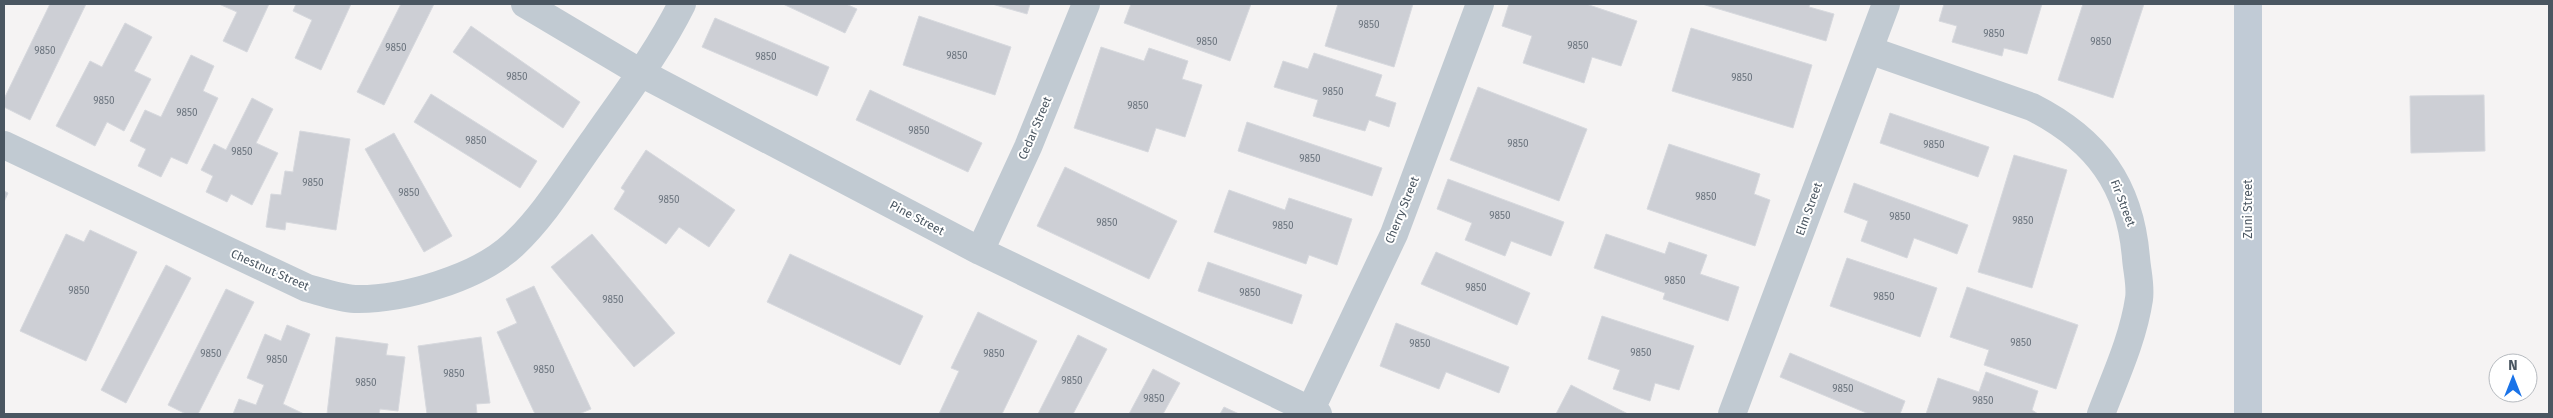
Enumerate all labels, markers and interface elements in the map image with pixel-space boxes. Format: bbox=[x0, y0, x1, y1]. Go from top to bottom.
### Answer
house number: 9850 bbox=[1358, 19, 1380, 31]
house number: 9850 bbox=[1983, 28, 2005, 40]
house number: 9850 bbox=[1196, 36, 1218, 48]
house number: 9850 bbox=[2090, 36, 2112, 48]
house number: 9850 bbox=[1567, 40, 1589, 52]
house number: 9850 bbox=[385, 42, 407, 54]
house number: 9850 bbox=[34, 45, 56, 57]
house number: 9850 bbox=[946, 50, 968, 62]
house number: 9850 bbox=[755, 51, 777, 63]
house number: 9850 bbox=[506, 71, 528, 83]
house number: 9850 bbox=[1731, 72, 1753, 84]
house number: 9850 bbox=[1322, 86, 1344, 98]
street label: Cedar Street bbox=[1015, 94, 1055, 162]
house number: 9850 bbox=[93, 95, 115, 107]
house number: 9850 bbox=[1127, 100, 1149, 112]
house number: 9850 bbox=[176, 107, 198, 119]
house number: 9850 bbox=[908, 125, 930, 137]
house number: 9850 bbox=[465, 135, 487, 147]
house number: 9850 bbox=[1507, 138, 1529, 150]
house number: 9850 bbox=[1923, 139, 1945, 151]
house number: 9850 bbox=[231, 146, 253, 158]
house number: 9850 bbox=[1299, 153, 1321, 165]
street label: Cherry Street bbox=[1382, 174, 1422, 246]
house number: 9850 bbox=[302, 177, 324, 189]
street label: Fir Street bbox=[2108, 178, 2139, 229]
street label: Zuni Street bbox=[2241, 179, 2255, 239]
street label: Elm Street bbox=[1793, 180, 1825, 238]
house number: 9850 bbox=[398, 187, 420, 199]
house number: 9850 bbox=[1695, 191, 1717, 203]
house number: 9850 bbox=[658, 194, 680, 206]
street label: Pine Street bbox=[887, 198, 947, 238]
house number: 9850 bbox=[1489, 210, 1511, 222]
house number: 9850 bbox=[1889, 211, 1911, 223]
house number: 9850 bbox=[2012, 215, 2034, 227]
house number: 9850 bbox=[1096, 217, 1118, 229]
house number: 9850 bbox=[1272, 220, 1294, 232]
street label: Chestnut Street bbox=[229, 246, 312, 294]
house number: 9850 bbox=[1664, 275, 1686, 287]
house number: 9850 bbox=[1465, 282, 1487, 294]
house number: 9850 bbox=[68, 285, 90, 297]
house number: 9850 bbox=[1239, 287, 1261, 299]
house number: 9850 bbox=[1873, 291, 1895, 303]
house number: 9850 bbox=[602, 294, 624, 306]
house number: 9850 bbox=[2010, 337, 2032, 349]
house number: 9850 bbox=[1409, 338, 1431, 350]
house number: 9850 bbox=[1630, 347, 1652, 359]
house number: 9850 bbox=[200, 348, 222, 360]
house number: 9850 bbox=[983, 348, 1005, 360]
north arrow bbox=[2488, 353, 2538, 403]
house number: 9850 bbox=[266, 354, 288, 366]
text: N bbox=[2508, 357, 2518, 374]
house number: 9850 bbox=[533, 364, 555, 376]
house number: 9850 bbox=[443, 368, 465, 380]
house number: 9850 bbox=[1061, 375, 1083, 387]
house number: 9850 bbox=[355, 377, 377, 389]
house number: 9850 bbox=[1832, 383, 1854, 395]
house number: 9850 bbox=[1143, 393, 1165, 405]
house number: 9850 bbox=[1972, 395, 1994, 407]

